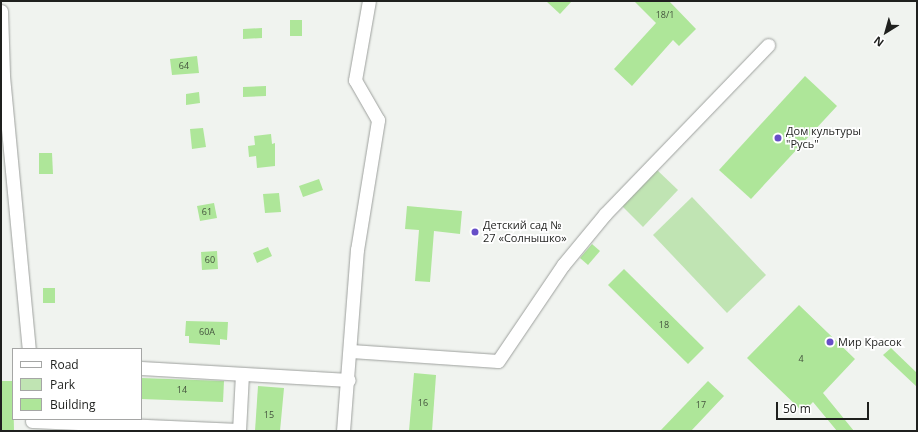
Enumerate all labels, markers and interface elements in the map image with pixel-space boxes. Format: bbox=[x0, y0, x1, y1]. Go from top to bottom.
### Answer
house number: 18/1 bbox=[656, 10, 674, 20]
north arrow bbox=[866, 12, 906, 52]
text: N bbox=[870, 33, 887, 51]
house number: 64 bbox=[179, 61, 189, 71]
place label: Дом культуры "Русь" bbox=[786, 125, 861, 151]
marker: Дом культуры "Русь" bbox=[773, 133, 783, 143]
house number: 61 bbox=[202, 207, 212, 217]
place label: Детский сад № 27 «Солнышко» bbox=[483, 219, 567, 245]
marker: Детский сад № 27 «Солнышко» bbox=[470, 227, 480, 237]
house number: 60 bbox=[205, 255, 215, 265]
house number: 18 bbox=[659, 320, 669, 330]
house number: 60А bbox=[199, 327, 215, 337]
place label: Мир Красок bbox=[838, 335, 902, 349]
marker: Мир Красок bbox=[825, 337, 835, 347]
legend bbox=[12, 348, 142, 420]
house number: 4 bbox=[798, 354, 804, 364]
text: Road bbox=[50, 356, 79, 373]
text: Park bbox=[50, 376, 75, 393]
house number: 14 bbox=[177, 385, 187, 395]
scale bar bbox=[778, 394, 871, 420]
text: Building bbox=[50, 396, 95, 413]
house number: 16 bbox=[418, 398, 428, 408]
house number: 17 bbox=[696, 400, 706, 410]
text: 50 m bbox=[783, 400, 811, 417]
house number: 15 bbox=[264, 410, 274, 420]

